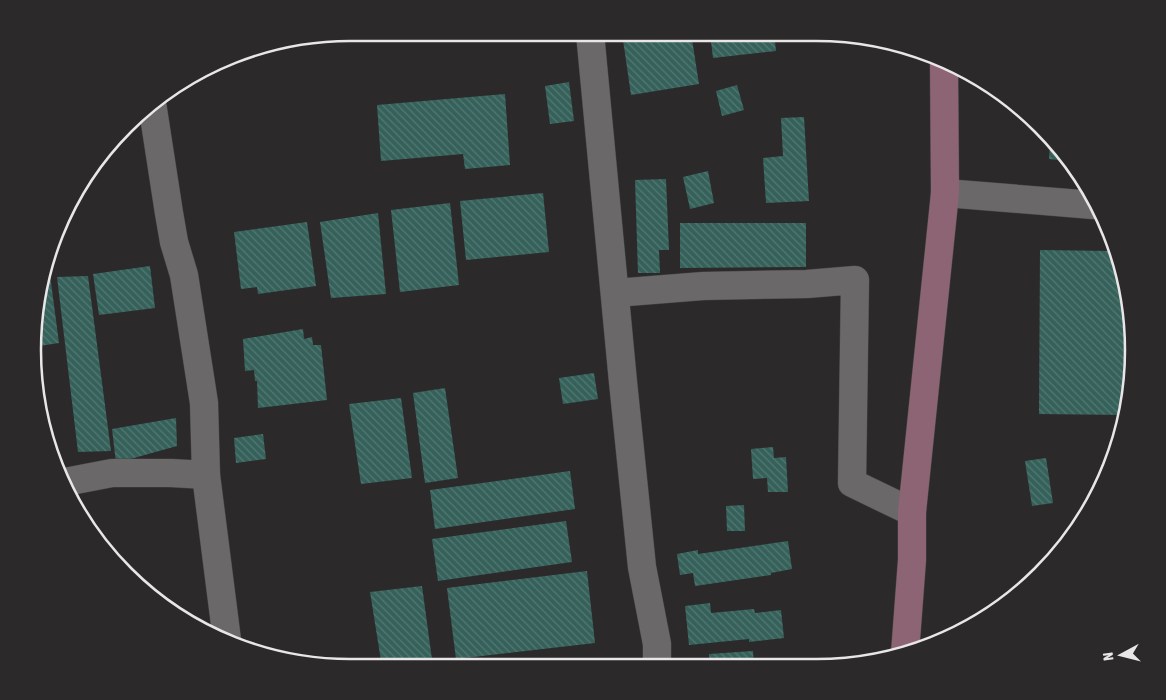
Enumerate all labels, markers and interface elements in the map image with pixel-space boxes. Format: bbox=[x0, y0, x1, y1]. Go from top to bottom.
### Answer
north arrow bbox=[1096, 630, 1146, 680]
text: N bbox=[1100, 652, 1117, 662]

